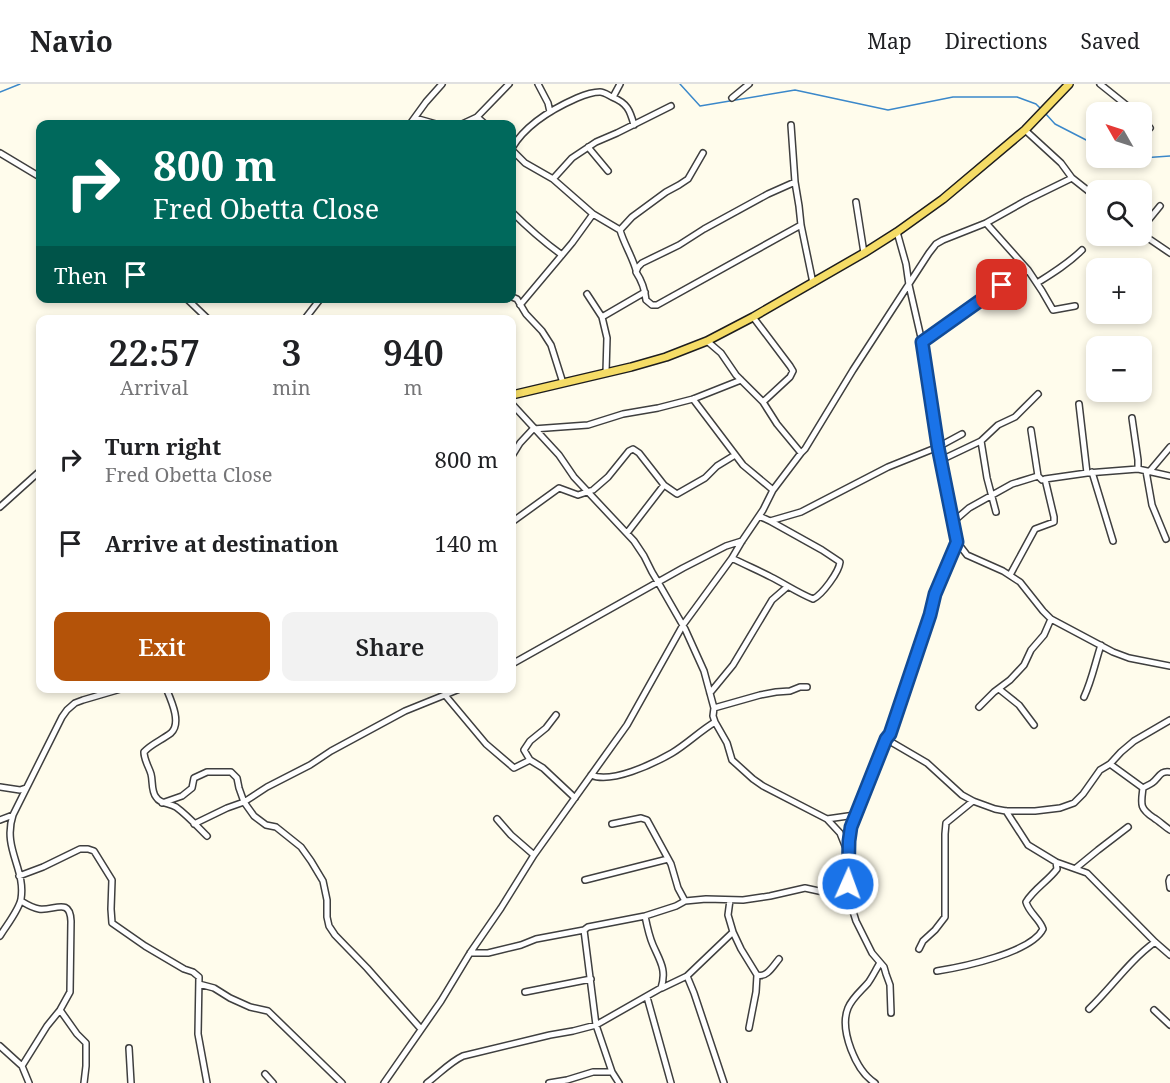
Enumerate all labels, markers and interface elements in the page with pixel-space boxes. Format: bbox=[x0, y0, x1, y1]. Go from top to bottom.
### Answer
text: Navio bbox=[30, 22, 113, 60]
text: Map bbox=[867, 27, 912, 55]
text: Directions bbox=[945, 27, 1047, 55]
text: Saved bbox=[1080, 27, 1140, 55]
north arrow bbox=[1086, 102, 1152, 168]
map controls bbox=[1086, 102, 1152, 402]
text: 800 m bbox=[153, 136, 277, 193]
icon: right bbox=[54, 144, 132, 222]
button: search bbox=[1086, 180, 1152, 246]
text: Fred Obetta Close bbox=[153, 190, 379, 227]
icon: arrive bbox=[119, 258, 152, 291]
button: + bbox=[1086, 258, 1152, 324]
pin bbox=[976, 259, 1027, 310]
text: Then bbox=[54, 260, 107, 290]
icon: arrive bbox=[985, 268, 1018, 301]
text: 22:57 bbox=[108, 328, 200, 377]
text: 3 bbox=[281, 328, 302, 377]
text: 940 bbox=[383, 328, 444, 377]
button: − bbox=[1086, 336, 1152, 402]
text: Arrival bbox=[120, 374, 188, 401]
text: min bbox=[272, 374, 311, 401]
text: m bbox=[404, 374, 423, 401]
text: Turn right bbox=[105, 431, 221, 461]
icon: right bbox=[54, 443, 87, 476]
text: 800 m bbox=[435, 444, 498, 474]
text: Fred Obetta Close bbox=[105, 461, 273, 488]
icon: arrive bbox=[54, 527, 87, 560]
text: Arrive at destination bbox=[105, 528, 339, 558]
text: 140 m bbox=[435, 528, 498, 558]
button: Exit bbox=[54, 612, 270, 681]
button: Share bbox=[282, 612, 498, 681]
position arrow bbox=[816, 852, 880, 916]

